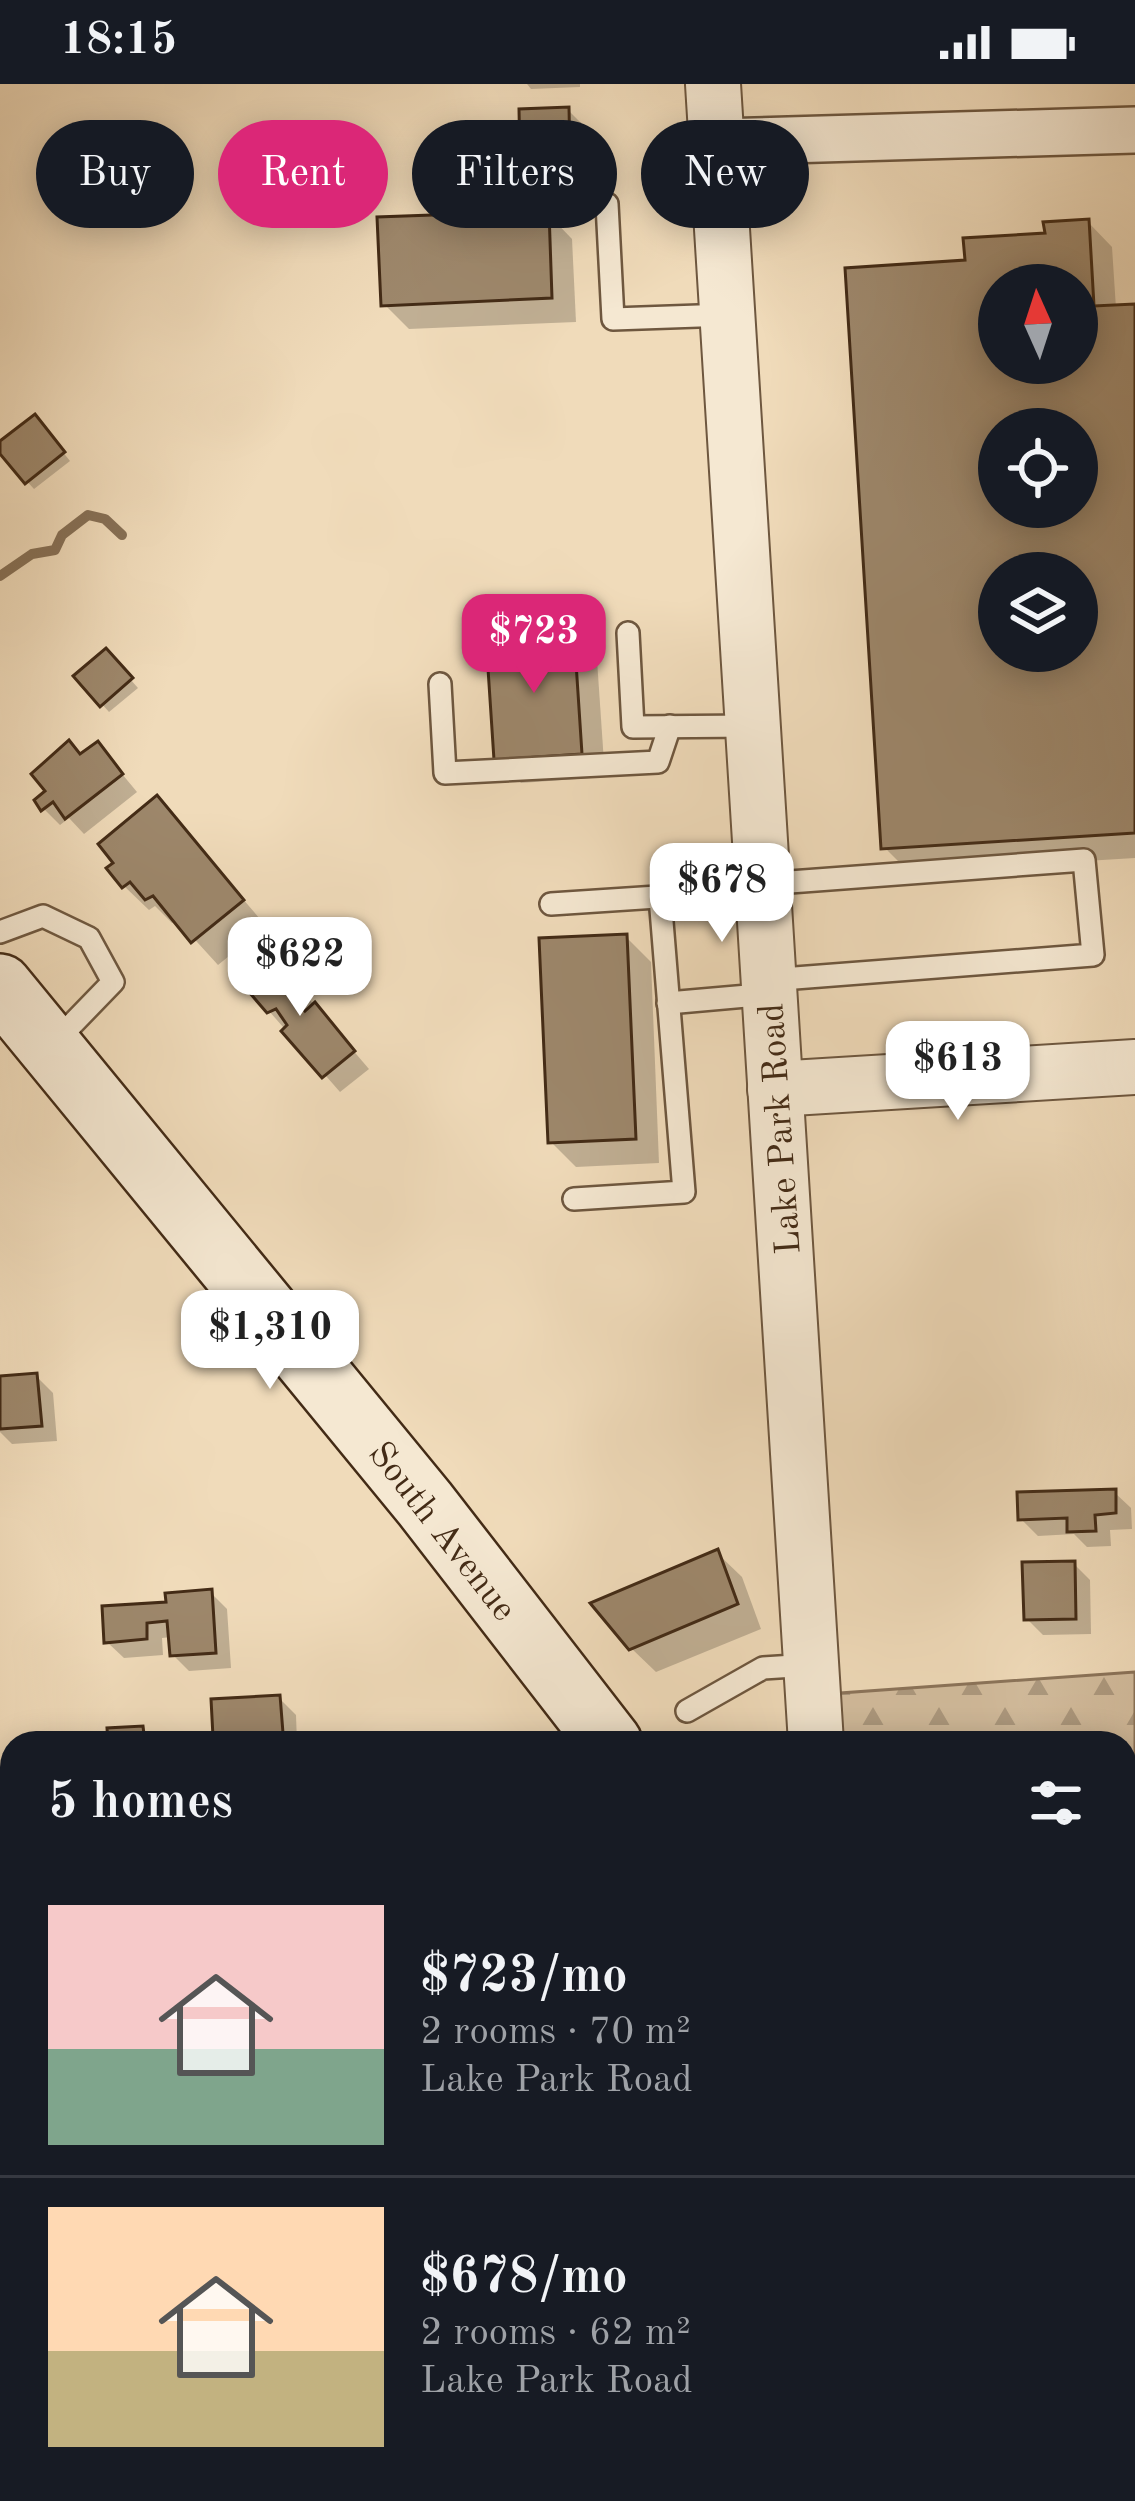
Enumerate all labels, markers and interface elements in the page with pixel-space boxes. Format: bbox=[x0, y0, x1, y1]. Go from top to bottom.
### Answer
text: 18:15 bbox=[60, 19, 177, 64]
chip: Buy bbox=[36, 120, 194, 228]
chip: Rent bbox=[218, 120, 388, 228]
chip: Filters bbox=[412, 120, 617, 228]
chip: New bbox=[641, 120, 809, 228]
north arrow bbox=[978, 264, 1098, 384]
map controls bbox=[978, 264, 1098, 672]
button: locate bbox=[978, 408, 1098, 528]
button: layers bbox=[978, 552, 1098, 672]
pin: $723 bbox=[463, 594, 605, 696]
text: $723 bbox=[489, 613, 579, 652]
pin: $678 bbox=[651, 843, 793, 945]
text: $678 bbox=[677, 862, 767, 901]
pin: $622 bbox=[229, 917, 371, 1019]
text: $622 bbox=[255, 936, 345, 975]
street label: Lake Park Road bbox=[755, 1002, 809, 1256]
pin: $613 bbox=[887, 1021, 1029, 1123]
text: $613 bbox=[913, 1040, 1003, 1079]
pin: $1,310 bbox=[172, 1290, 368, 1392]
text: $1,310 bbox=[208, 1309, 332, 1348]
street label: South Avenue bbox=[360, 1436, 522, 1629]
icon: filters bbox=[1023, 1770, 1089, 1836]
text: 5 homes bbox=[48, 1778, 233, 1829]
text: $723/mo bbox=[420, 1952, 628, 2003]
icon: home bbox=[144, 1953, 288, 2097]
text: 2 rooms · 70 m² bbox=[420, 2013, 691, 2052]
text: Lake Park Road bbox=[420, 2061, 693, 2100]
text: $678/mo bbox=[420, 2253, 628, 2304]
icon: home bbox=[144, 2255, 288, 2399]
text: 2 rooms · 62 m² bbox=[420, 2314, 691, 2353]
text: Lake Park Road bbox=[420, 2362, 693, 2401]

